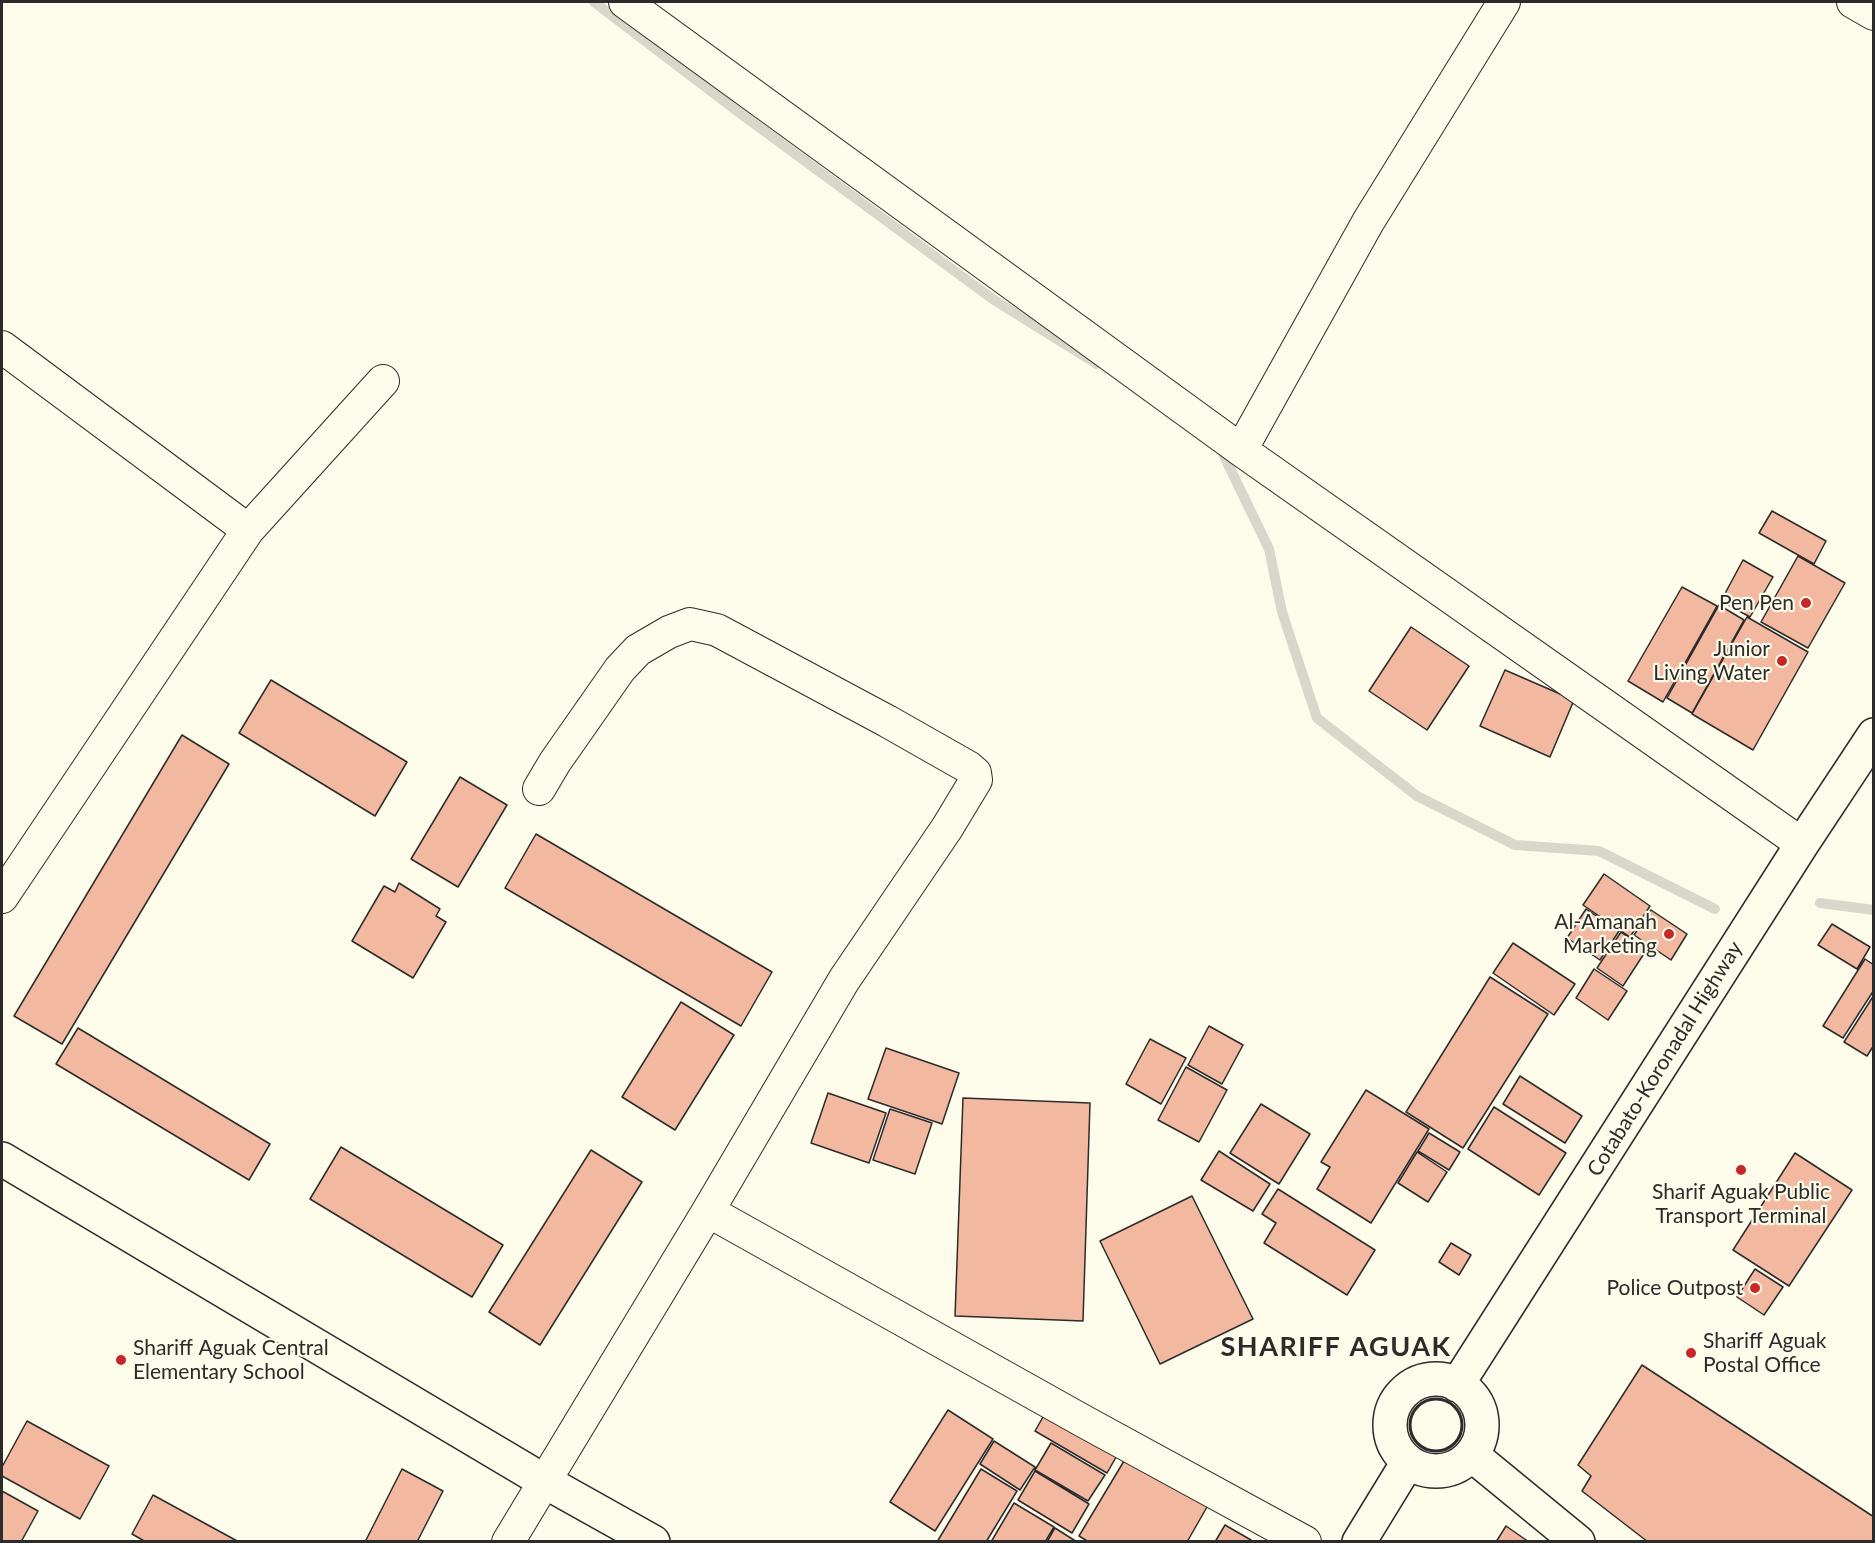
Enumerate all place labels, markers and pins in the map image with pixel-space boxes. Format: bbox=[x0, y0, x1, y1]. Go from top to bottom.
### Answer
place label: Pen Pen bbox=[1719, 590, 1794, 616]
marker: Pen Pen bbox=[1799, 596, 1813, 610]
place label: Junior Living Water bbox=[1653, 636, 1770, 686]
marker: Junior Living Water bbox=[1775, 654, 1789, 668]
place label: Al-Amanah Marketing bbox=[1554, 909, 1657, 959]
marker: Al-Amanah Marketing bbox=[1662, 927, 1676, 941]
marker: Sharif Aguak Public Transport Terminal bbox=[1734, 1163, 1748, 1177]
place label: Sharif Aguak Public Transport Terminal bbox=[1652, 1179, 1830, 1229]
place label: Police Outpost bbox=[1607, 1275, 1743, 1301]
marker: Police Outpost bbox=[1748, 1281, 1762, 1295]
place label: Shariff Aguak Postal Office bbox=[1703, 1328, 1826, 1378]
place label: Shariff Aguak Central Elementary School bbox=[133, 1335, 329, 1385]
marker: Shariff Aguak Postal Office bbox=[1684, 1346, 1698, 1360]
marker: Shariff Aguak Central Elementary School bbox=[114, 1353, 128, 1367]

